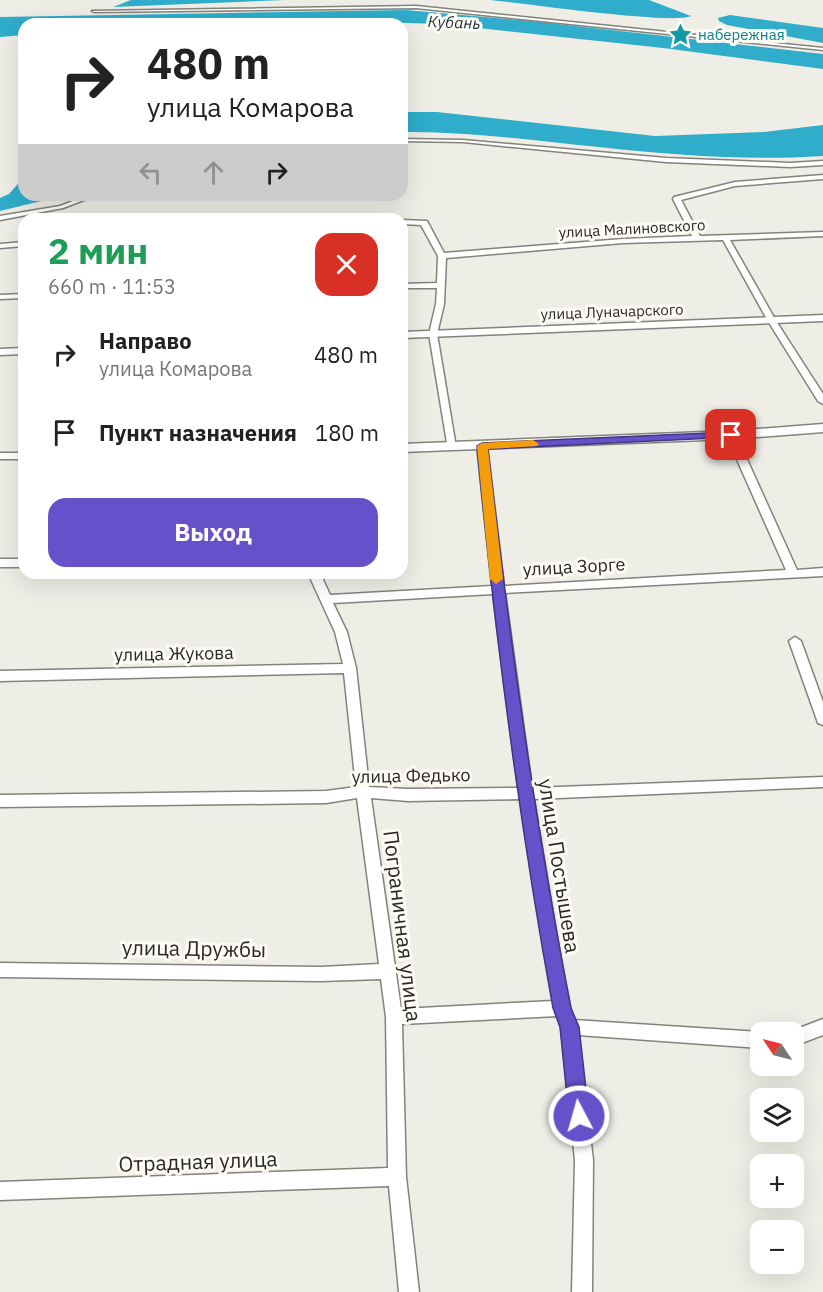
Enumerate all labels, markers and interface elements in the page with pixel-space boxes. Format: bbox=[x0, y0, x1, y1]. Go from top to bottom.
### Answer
water label: Кубань bbox=[427, 11, 481, 33]
place icon: набережная bbox=[667, 22, 693, 48]
place label: набережная bbox=[698, 25, 785, 44]
text: 480 m bbox=[147, 36, 270, 91]
icon: right bbox=[48, 42, 126, 120]
text: улица Комарова bbox=[147, 89, 354, 124]
icon: left bbox=[134, 156, 167, 189]
icon: ahead bbox=[197, 156, 230, 189]
icon: right bbox=[260, 156, 293, 189]
street label: улица Малиновского bbox=[558, 215, 706, 242]
text: 2 мин bbox=[48, 227, 148, 274]
button: close bbox=[315, 233, 378, 296]
text: 660 m · 11:53 bbox=[48, 273, 176, 300]
street label: улица Луначарского bbox=[540, 300, 684, 323]
text: Направо bbox=[99, 326, 192, 355]
icon: right bbox=[48, 338, 81, 371]
text: 480 m bbox=[314, 340, 378, 369]
text: улица Комарова bbox=[99, 355, 252, 382]
pin bbox=[705, 409, 756, 460]
icon: arrive bbox=[48, 416, 81, 449]
text: Пункт назначения bbox=[99, 418, 297, 447]
text: 180 m bbox=[315, 418, 379, 447]
icon: arrive bbox=[714, 418, 747, 451]
button: Выход bbox=[48, 498, 378, 567]
street label: улица Зорге bbox=[522, 552, 626, 581]
street label: улица Жукова bbox=[114, 641, 234, 666]
street label: улица Федько bbox=[351, 763, 471, 788]
street label: улица Постышева bbox=[532, 777, 588, 955]
street label: Пограничная улица bbox=[377, 829, 429, 1023]
street label: улица Дружбы bbox=[122, 933, 266, 963]
north arrow bbox=[750, 1022, 804, 1076]
map controls bbox=[750, 1022, 804, 1274]
position arrow bbox=[547, 1084, 611, 1148]
button: layers bbox=[750, 1088, 804, 1142]
street label: Отрадная улица bbox=[118, 1144, 278, 1178]
button: + bbox=[750, 1154, 804, 1208]
button: − bbox=[750, 1220, 804, 1274]

